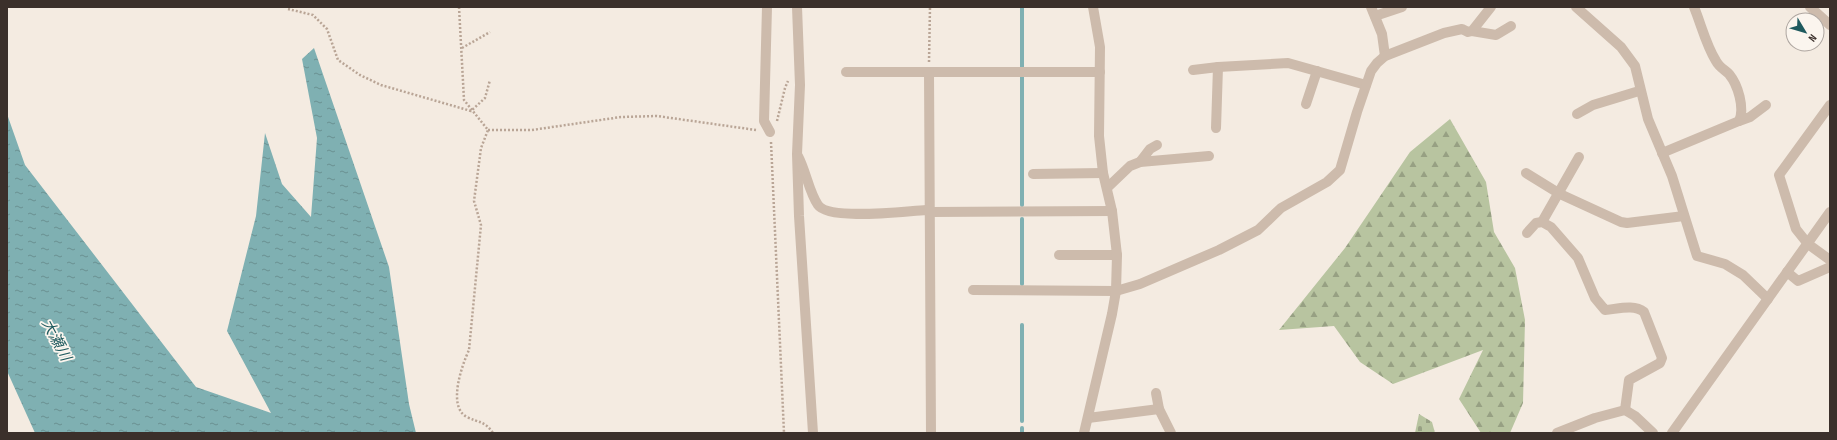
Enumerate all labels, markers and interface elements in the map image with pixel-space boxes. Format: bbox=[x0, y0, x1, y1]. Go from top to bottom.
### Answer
north arrow bbox=[1785, 12, 1825, 52]
text: N bbox=[1805, 32, 1819, 44]
water label: 大瀬川 bbox=[37, 316, 76, 366]

